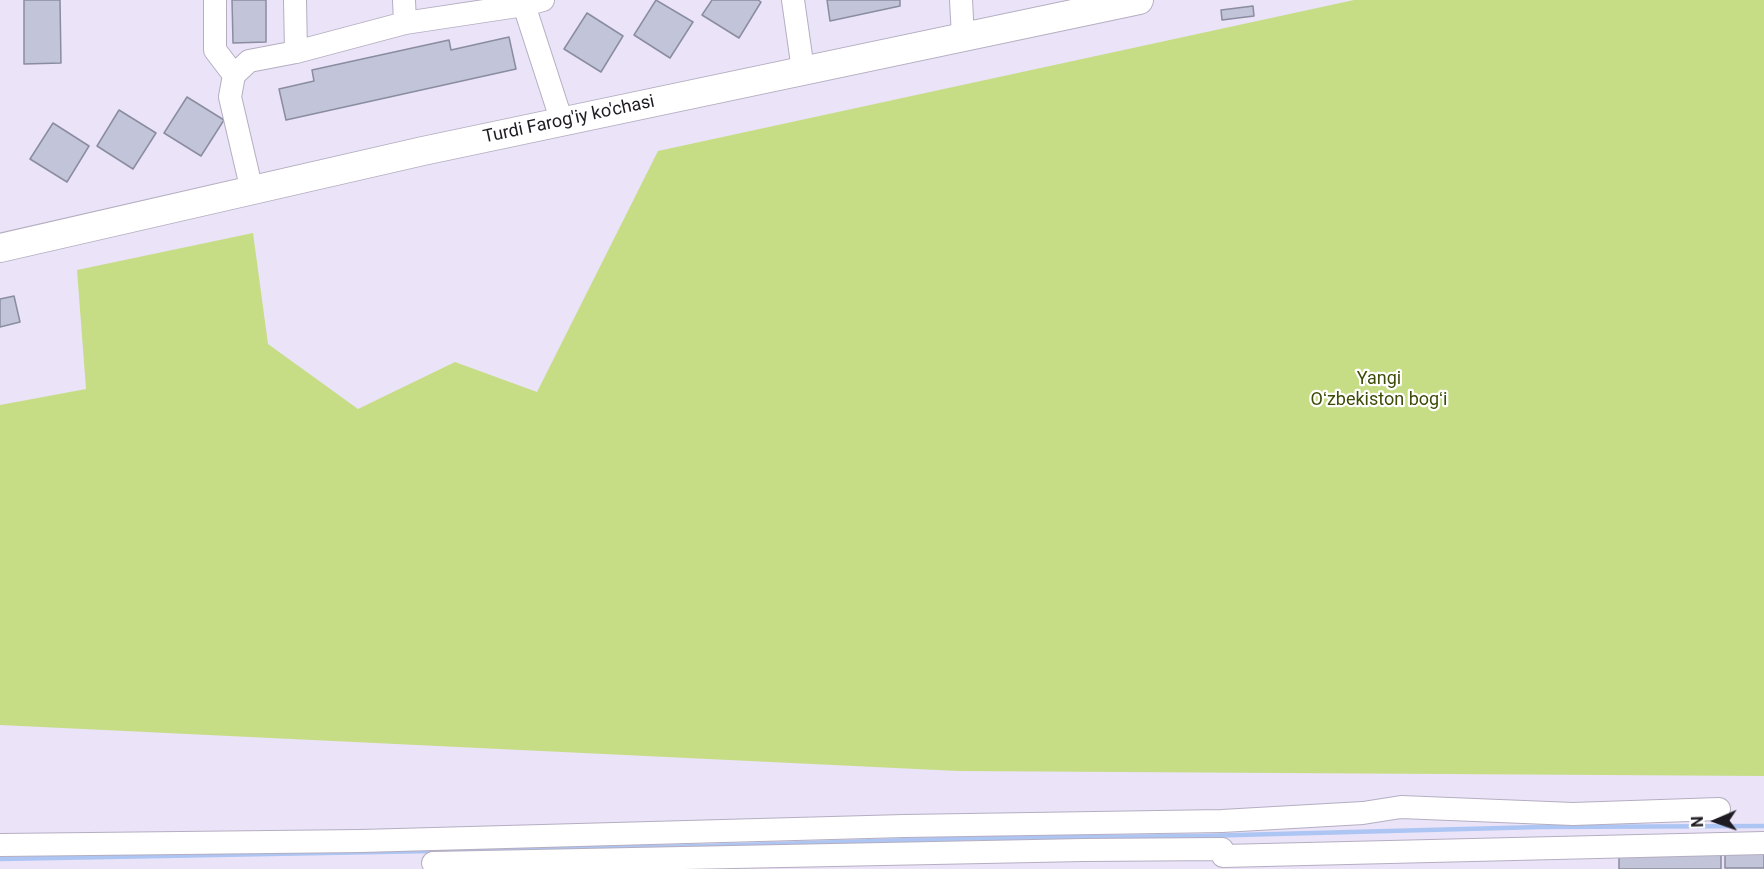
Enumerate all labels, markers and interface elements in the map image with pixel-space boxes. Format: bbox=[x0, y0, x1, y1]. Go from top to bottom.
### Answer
street label: Turdi Farog'iy ko'chasi bbox=[481, 91, 657, 149]
park label: Yangi Oʻzbekiston bogʻi bbox=[1311, 368, 1447, 410]
north arrow bbox=[1686, 791, 1746, 851]
text: N bbox=[1688, 816, 1707, 828]

